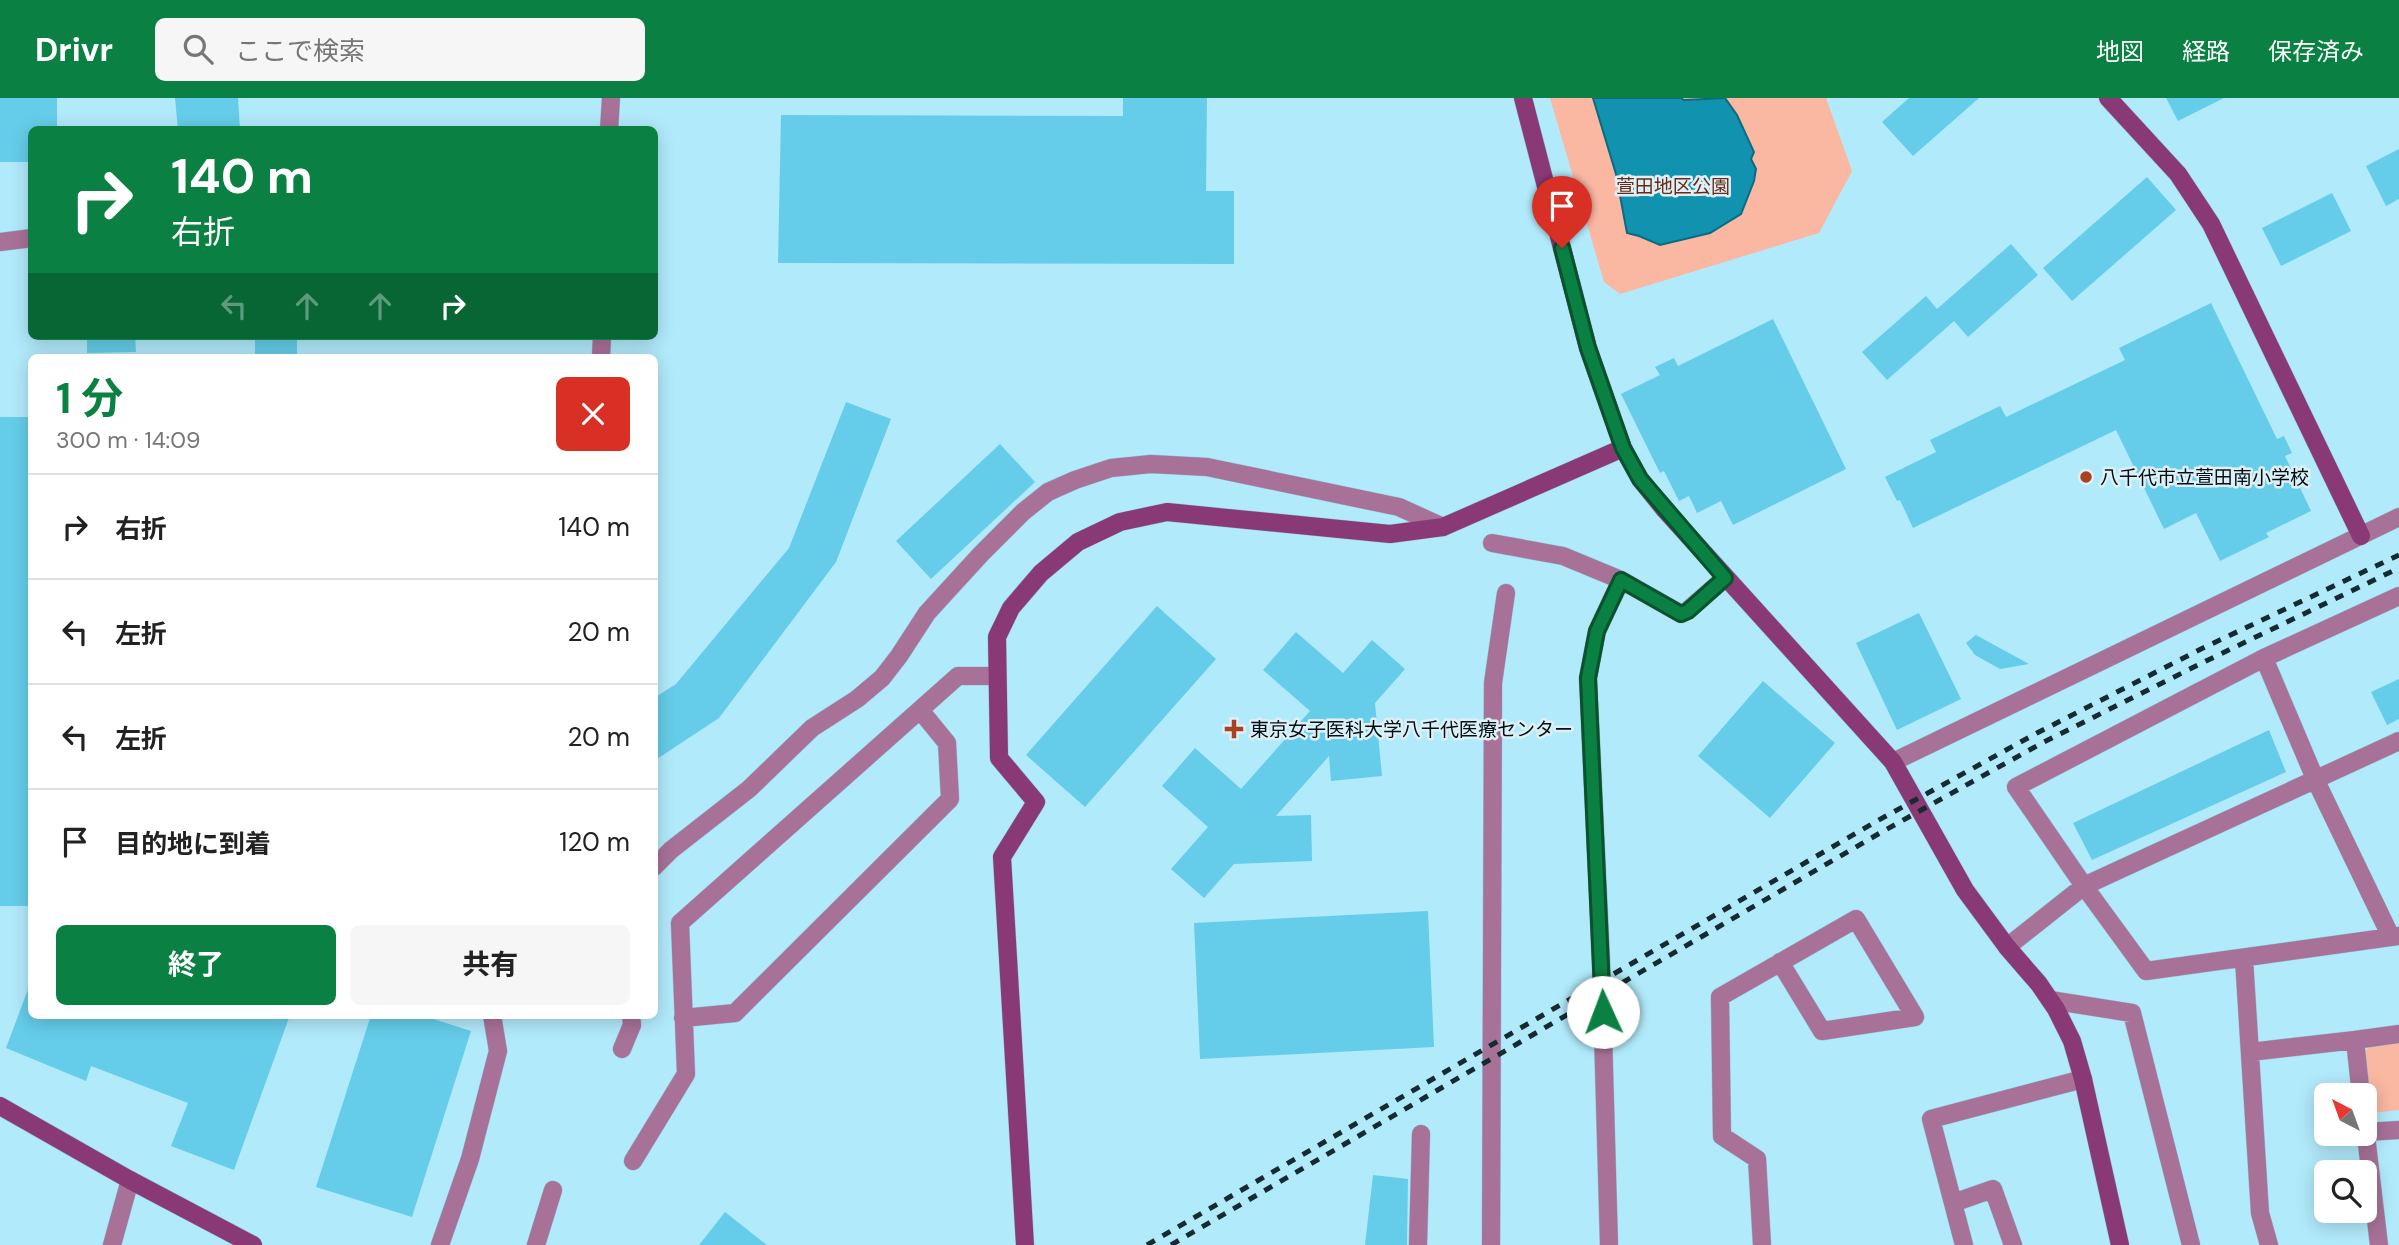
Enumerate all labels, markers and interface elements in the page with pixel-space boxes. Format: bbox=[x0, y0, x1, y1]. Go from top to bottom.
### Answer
search box bbox=[155, 18, 645, 81]
text: Drivr bbox=[35, 28, 113, 71]
icon: search bbox=[179, 30, 217, 68]
text: ここで検索 bbox=[235, 34, 365, 68]
text: 地図 bbox=[2096, 36, 2144, 67]
text: 経路 bbox=[2182, 36, 2230, 67]
text: 保存済み bbox=[2268, 36, 2364, 67]
text: 140 m bbox=[171, 144, 313, 208]
icon: right bbox=[56, 154, 147, 245]
park label: 萱田地区公園 bbox=[1616, 174, 1730, 199]
pin bbox=[1532, 176, 1592, 248]
icon: arrive bbox=[1543, 187, 1581, 225]
text: 右折 bbox=[171, 211, 235, 253]
icon: left bbox=[215, 287, 253, 325]
icon: ahead bbox=[288, 287, 326, 325]
icon: ahead bbox=[361, 287, 399, 325]
icon: right bbox=[434, 287, 472, 325]
text: 1 分 bbox=[56, 371, 123, 426]
button: close bbox=[556, 377, 630, 451]
text: 300 m · 14:09 bbox=[56, 425, 200, 455]
place label: 八千代市立萱田南小学校 bbox=[2100, 465, 2309, 490]
marker: 八千代市立萱田南小学校 bbox=[2078, 469, 2094, 485]
icon: right bbox=[56, 508, 94, 546]
text: 140 m bbox=[558, 510, 630, 544]
text: 右折 bbox=[115, 512, 167, 546]
icon: left bbox=[56, 613, 94, 651]
text: 20 m bbox=[567, 615, 630, 649]
text: 左折 bbox=[115, 617, 167, 651]
place label: 東京女子医科大学八千代医療センター bbox=[1250, 717, 1573, 742]
icon: left bbox=[56, 718, 94, 756]
marker: 東京女子医科大学八千代医療センター bbox=[1224, 719, 1244, 739]
text: 20 m bbox=[567, 720, 630, 754]
text: 左折 bbox=[115, 722, 167, 756]
icon: arrive bbox=[56, 823, 94, 861]
text: 120 m bbox=[559, 825, 630, 859]
text: 目的地に到着 bbox=[115, 827, 271, 861]
button: 終了 bbox=[56, 925, 336, 1005]
button: 共有 bbox=[350, 925, 630, 1005]
position arrow bbox=[1566, 975, 1640, 1049]
north arrow bbox=[2314, 1083, 2376, 1146]
map controls bbox=[2314, 1083, 2377, 1223]
button: search bbox=[2314, 1160, 2377, 1223]

